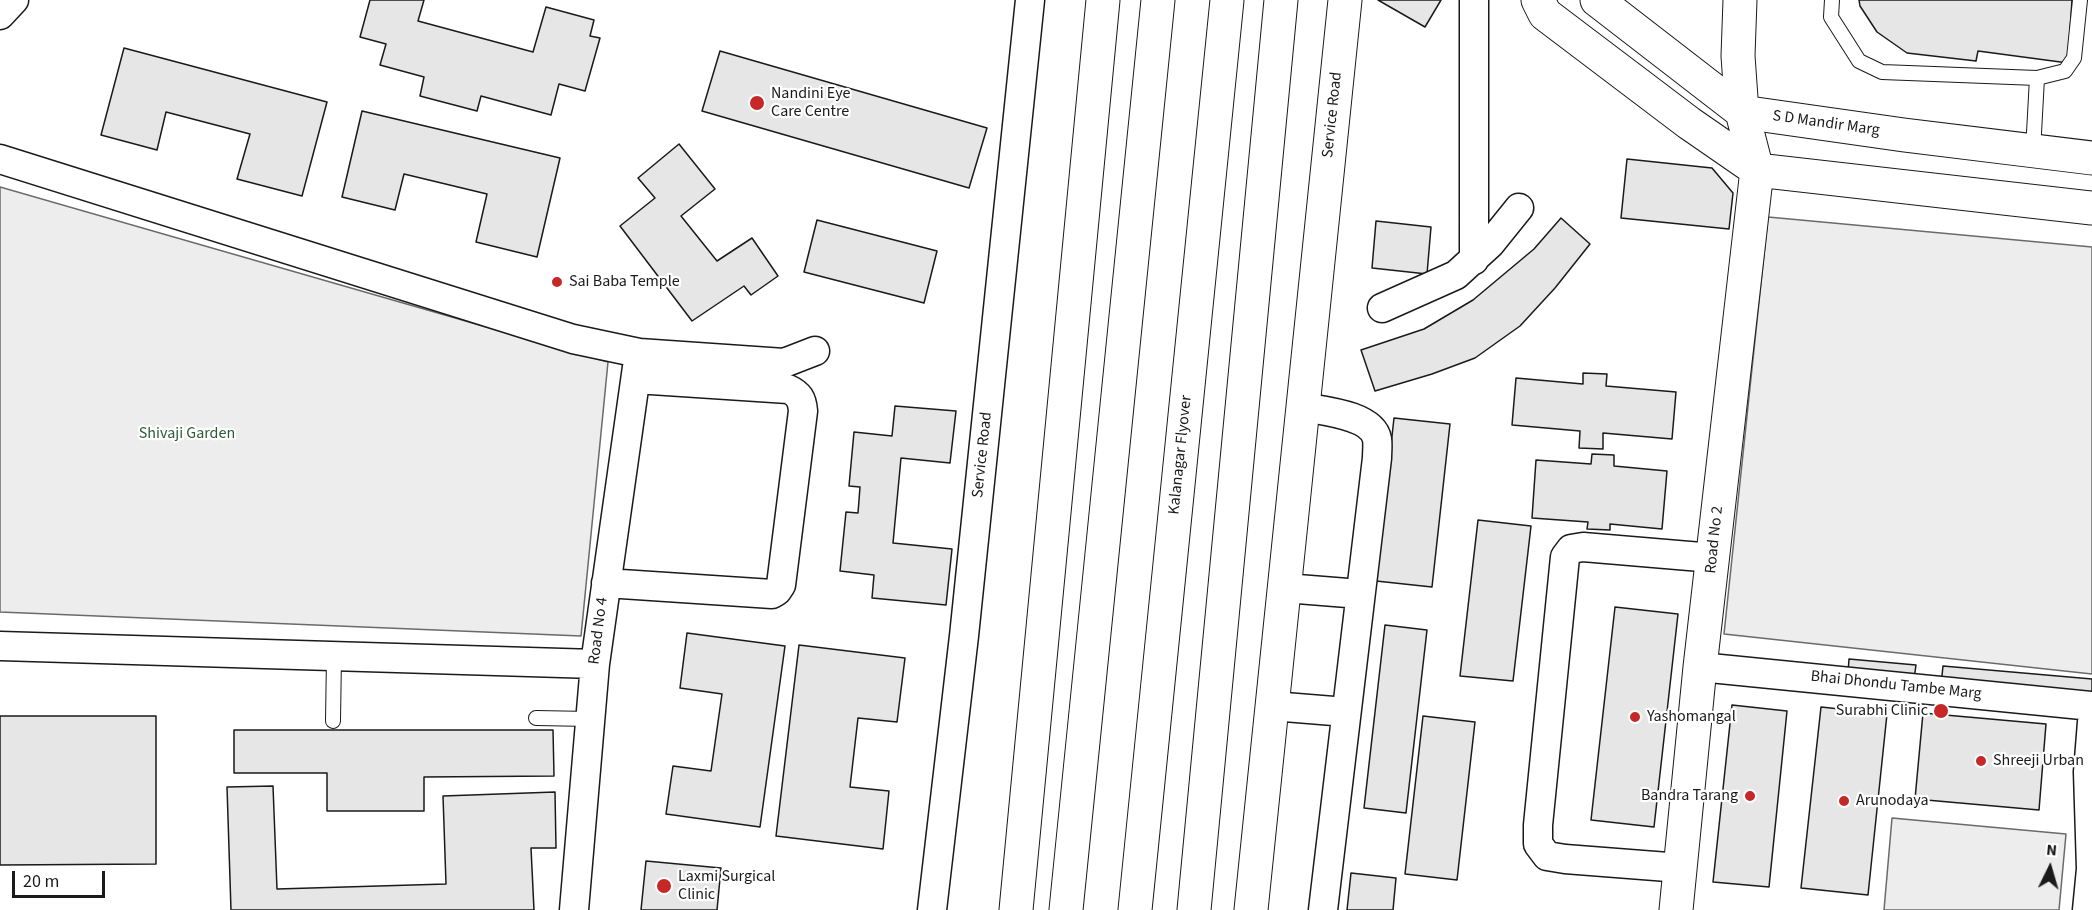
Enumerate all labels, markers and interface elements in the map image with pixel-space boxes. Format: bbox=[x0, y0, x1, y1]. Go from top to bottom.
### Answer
street label: Service Road bbox=[1319, 71, 1347, 159]
place label: Nandini Eye Care Centre bbox=[771, 84, 850, 122]
marker: Nandini Eye Care Centre bbox=[748, 94, 766, 112]
street label: S D Mandir Marg bbox=[1771, 107, 1881, 141]
place label: Sai Baba Temple bbox=[569, 272, 680, 292]
marker: Sai Baba Temple bbox=[550, 275, 564, 289]
street label: Kalanagar Flyover bbox=[1165, 394, 1197, 516]
street label: Service Road bbox=[969, 411, 997, 499]
park label: Shivaji Garden bbox=[139, 424, 235, 444]
street label: Road No 2 bbox=[1702, 505, 1728, 575]
street label: Road No 4 bbox=[585, 596, 613, 666]
street label: Bhai Dhondu Tambe Marg bbox=[1809, 667, 1983, 705]
place label: Surabhi Clinic bbox=[1836, 701, 1928, 721]
marker: Surabhi Clinic bbox=[1932, 702, 1950, 720]
place label: Yashomangal bbox=[1647, 707, 1736, 727]
marker: Yashomangal bbox=[1628, 710, 1642, 724]
place label: Shreeji Urban bbox=[1993, 751, 2084, 771]
marker: Shreeji Urban bbox=[1974, 754, 1988, 768]
place label: Bandra Tarang bbox=[1641, 786, 1738, 806]
marker: Bandra Tarang bbox=[1743, 789, 1757, 803]
place label: Arunodaya bbox=[1856, 791, 1929, 811]
marker: Arunodaya bbox=[1837, 794, 1851, 808]
north arrow bbox=[2020, 838, 2080, 898]
text: N bbox=[2045, 839, 2058, 861]
scale bar bbox=[15, 859, 108, 897]
place label: Laxmi Surgical Clinic bbox=[678, 867, 775, 905]
text: 20 m bbox=[23, 869, 59, 894]
marker: Laxmi Surgical Clinic bbox=[655, 877, 673, 895]

